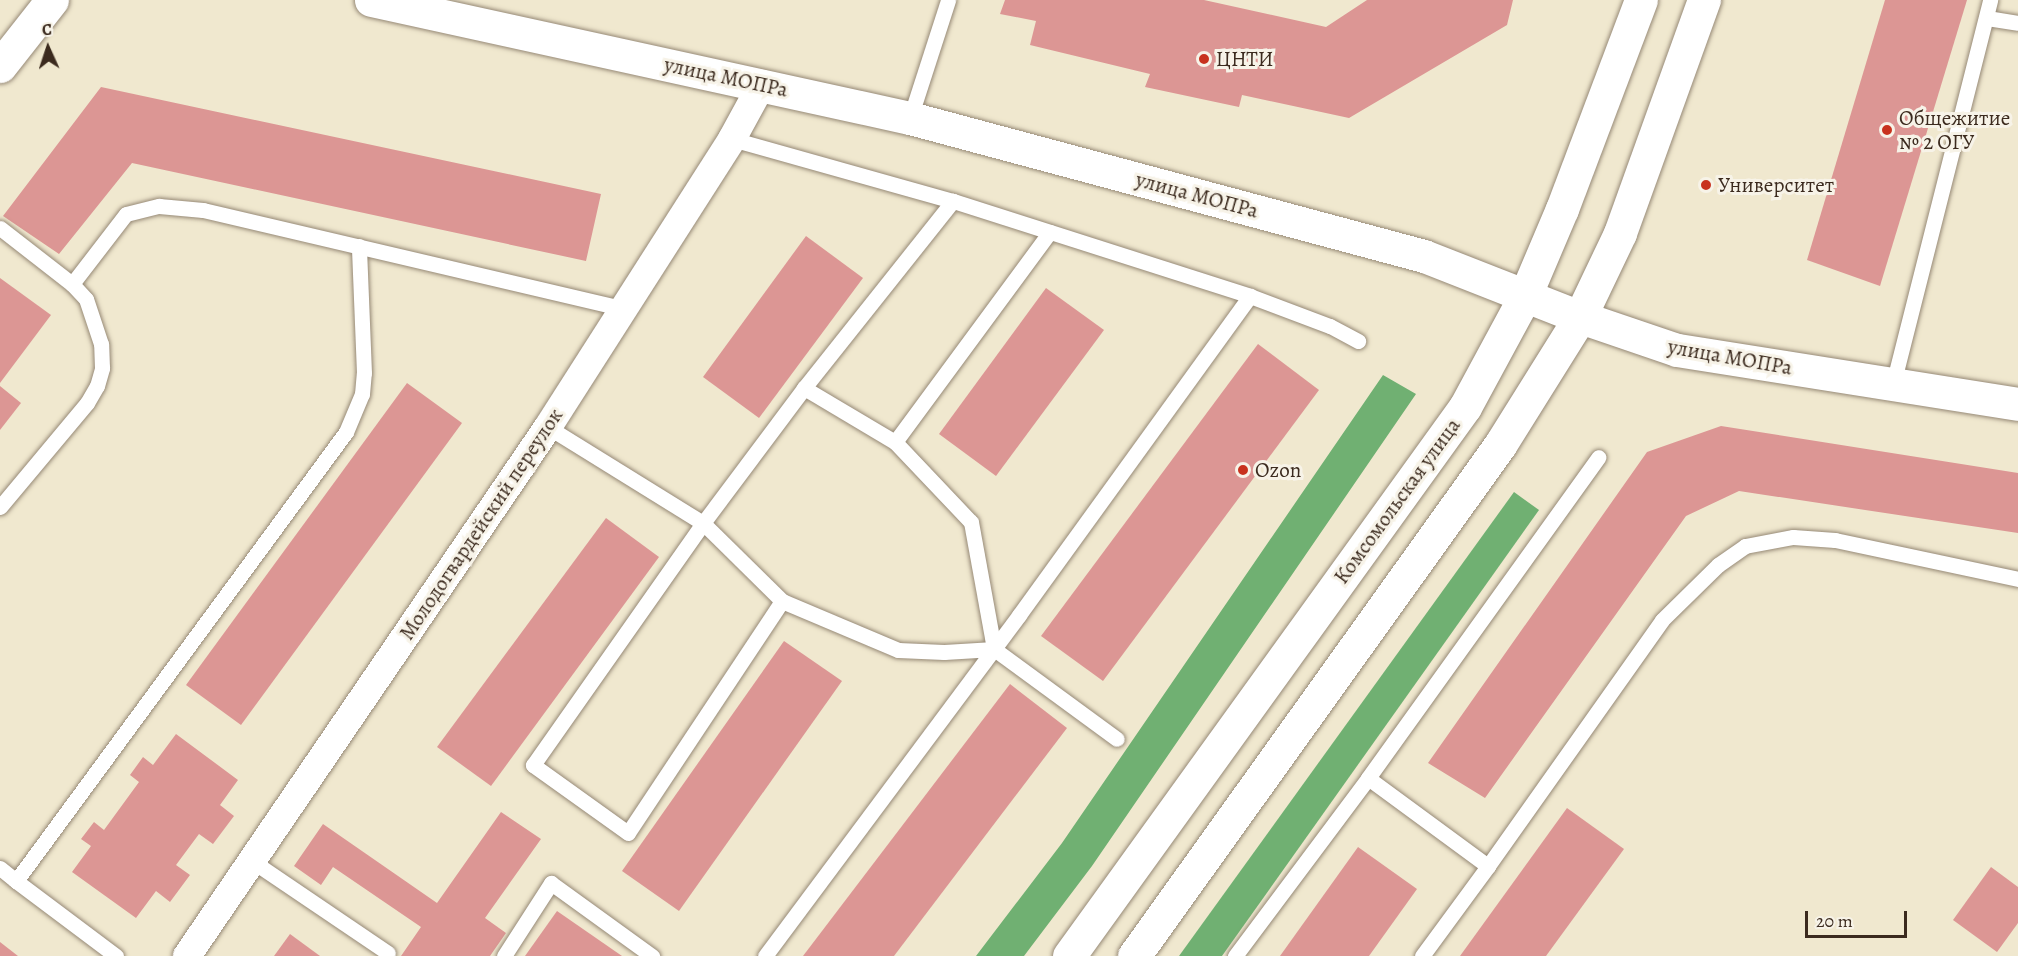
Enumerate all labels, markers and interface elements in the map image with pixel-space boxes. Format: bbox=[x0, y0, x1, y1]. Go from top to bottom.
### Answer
north arrow bbox=[18, 18, 78, 78]
text: С bbox=[42, 19, 53, 41]
place label: ЦНТИ bbox=[1216, 46, 1274, 72]
street label: улица МОПРа bbox=[662, 52, 790, 102]
marker: ЦНТИ bbox=[1197, 52, 1211, 66]
place label: Общежитие № 2 ОГУ bbox=[1899, 105, 2010, 155]
marker: Общежитие № 2 ОГУ bbox=[1880, 123, 1894, 137]
street label: улица МОПРа bbox=[1133, 167, 1261, 223]
place label: Университет bbox=[1718, 172, 1834, 198]
marker: Университет bbox=[1699, 178, 1713, 192]
street label: улица МОПРа bbox=[1666, 334, 1794, 380]
street label: Молодогвардейский переулок bbox=[394, 403, 568, 645]
street label: Комсомольская улица bbox=[1329, 413, 1465, 589]
place label: Ozon bbox=[1255, 457, 1301, 483]
marker: Ozon bbox=[1236, 463, 1250, 477]
scale bar bbox=[1808, 899, 1910, 937]
text: 20 m bbox=[1816, 909, 1853, 933]

